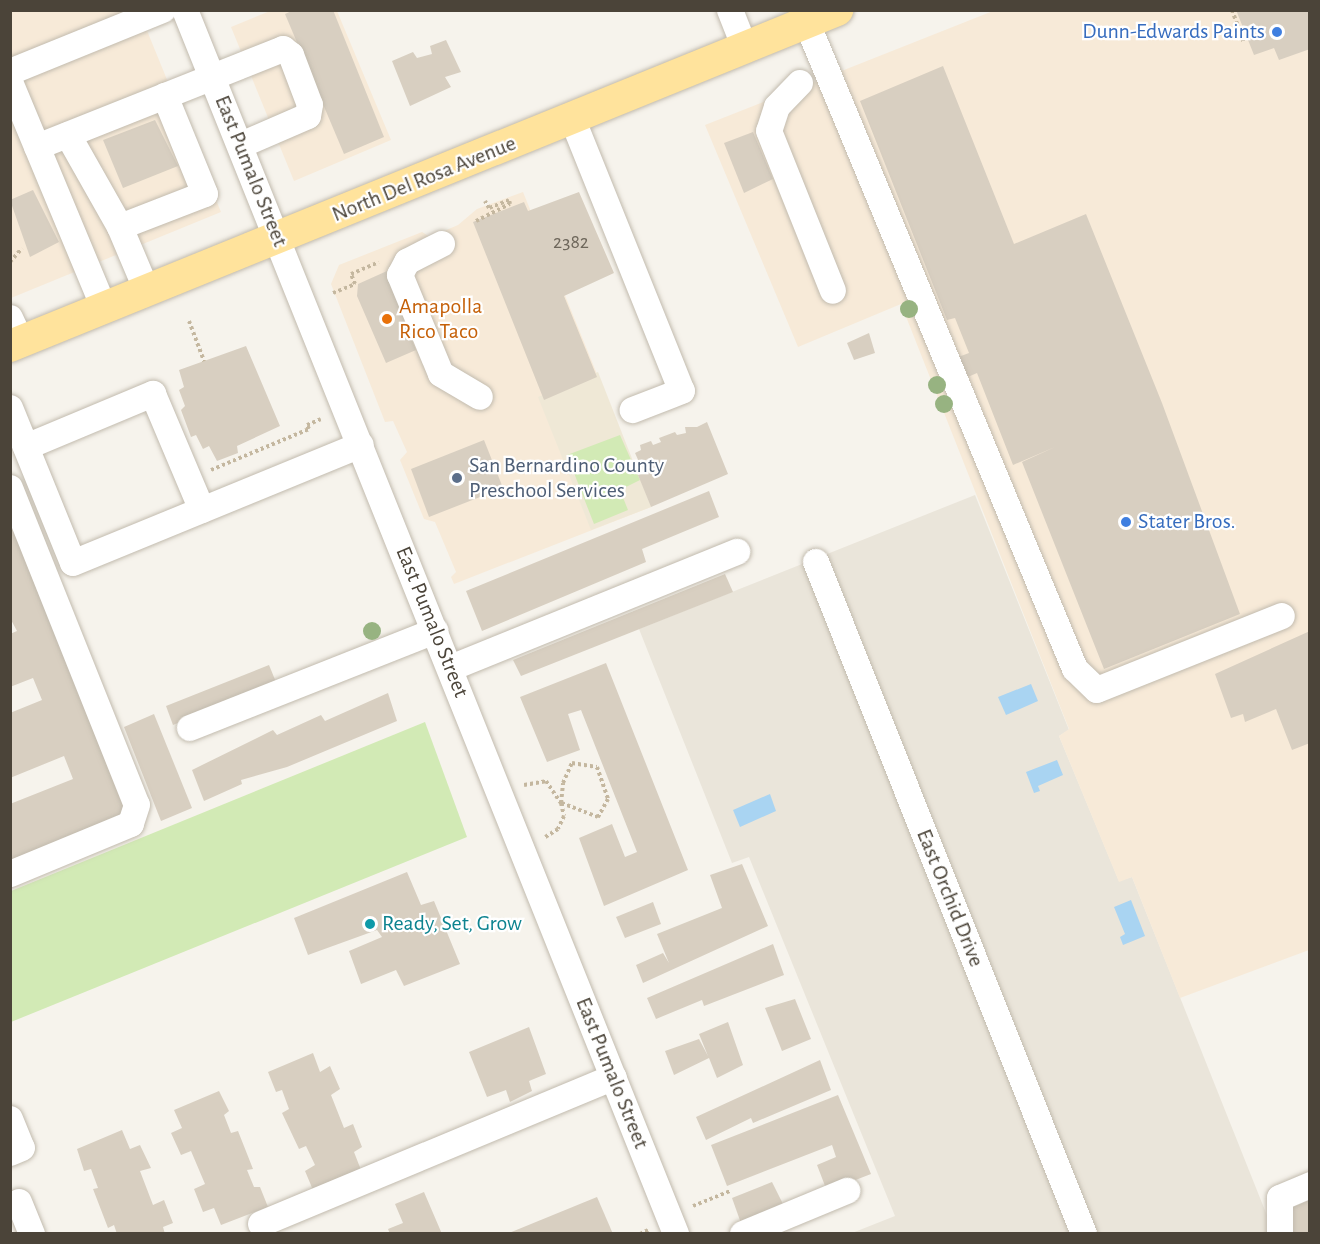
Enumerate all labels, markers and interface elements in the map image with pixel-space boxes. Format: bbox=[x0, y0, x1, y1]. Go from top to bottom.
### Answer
place label: Dunn-Edwards Paints bbox=[1082, 19, 1265, 45]
marker: Dunn-Edwards Paints bbox=[1270, 25, 1284, 39]
street label: East Pumalo Street bbox=[209, 92, 293, 250]
street label: North Del Rosa Avenue bbox=[328, 130, 520, 228]
house number: 2382 bbox=[553, 230, 589, 254]
place label: Amapolla Rico Taco bbox=[399, 293, 482, 344]
marker: Amapolla Rico Taco bbox=[380, 312, 394, 326]
place label: San Bernardino County Preschool Services bbox=[469, 452, 664, 504]
marker: San Bernardino County Preschool Services bbox=[450, 471, 464, 485]
place label: Stater Bros. bbox=[1138, 509, 1235, 535]
marker: Stater Bros. bbox=[1119, 515, 1133, 529]
street label: East Pumalo Street bbox=[390, 543, 474, 701]
street label: East Orchid Drive bbox=[910, 825, 990, 971]
place label: Ready, Set, Grow bbox=[382, 911, 522, 937]
marker: Ready, Set, Grow bbox=[363, 917, 377, 931]
street label: East Pumalo Street bbox=[570, 994, 654, 1152]

